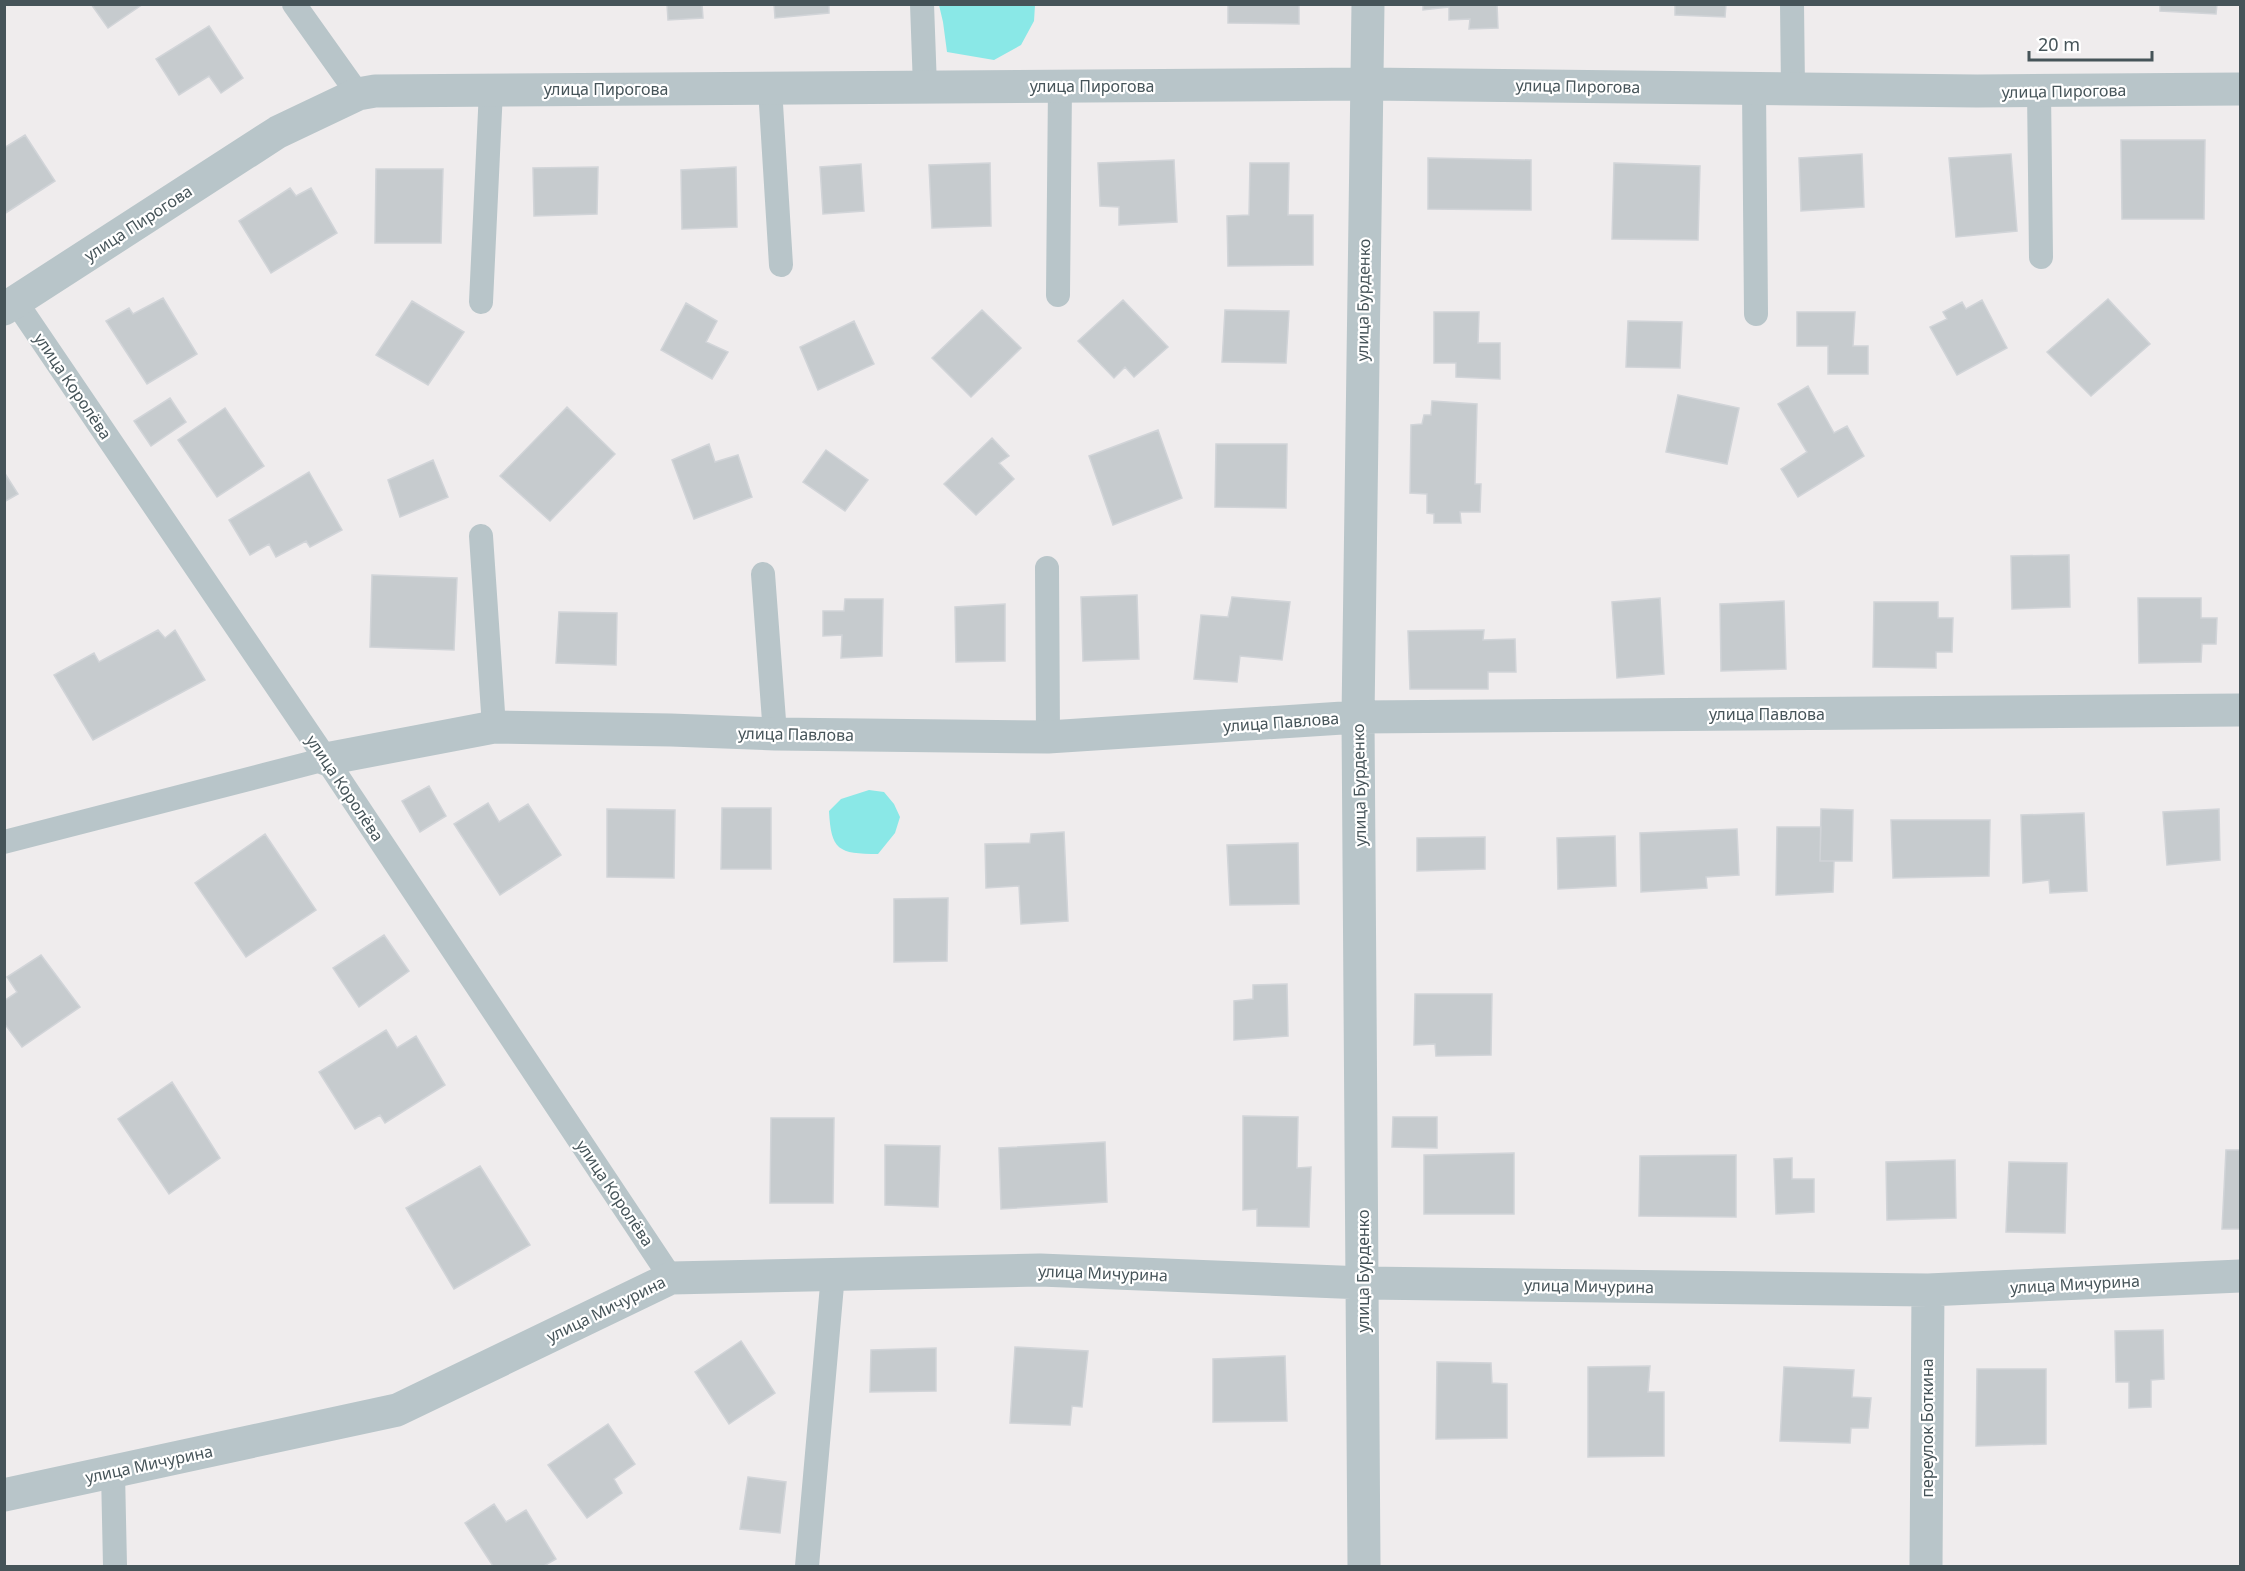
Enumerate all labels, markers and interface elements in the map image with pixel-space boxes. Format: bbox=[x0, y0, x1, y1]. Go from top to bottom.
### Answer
scale bar bbox=[2029, 24, 2152, 62]
text: 20 m bbox=[2038, 32, 2080, 56]
street label: улица Пирогова bbox=[1515, 74, 1641, 98]
street label: улица Пирогова bbox=[1030, 75, 1154, 97]
street label: улица Пирогова bbox=[544, 78, 668, 100]
street label: улица Пирогова bbox=[2001, 79, 2127, 103]
street label: улица Пирогова bbox=[80, 180, 196, 266]
street label: улица Бурденко bbox=[1351, 238, 1375, 362]
street label: улица Королёва bbox=[29, 328, 117, 444]
street label: улица Павлова bbox=[1709, 703, 1825, 725]
street label: улица Павлова bbox=[1222, 707, 1340, 737]
street label: улица Павлова bbox=[738, 722, 854, 746]
street label: улица Бурденко bbox=[1347, 723, 1371, 847]
street label: улица Королёва bbox=[301, 730, 389, 846]
street label: улица Королёва bbox=[571, 1135, 659, 1251]
street label: улица Бурденко bbox=[1352, 1210, 1374, 1332]
street label: улица Мичурина bbox=[1038, 1260, 1168, 1286]
street label: улица Мичурина bbox=[2010, 1270, 2140, 1298]
street label: улица Мичурина bbox=[543, 1271, 669, 1347]
street label: улица Мичурина bbox=[1524, 1274, 1654, 1298]
street label: переулок Боткина bbox=[1916, 1358, 1938, 1498]
street label: улица Мичурина bbox=[83, 1440, 215, 1488]

